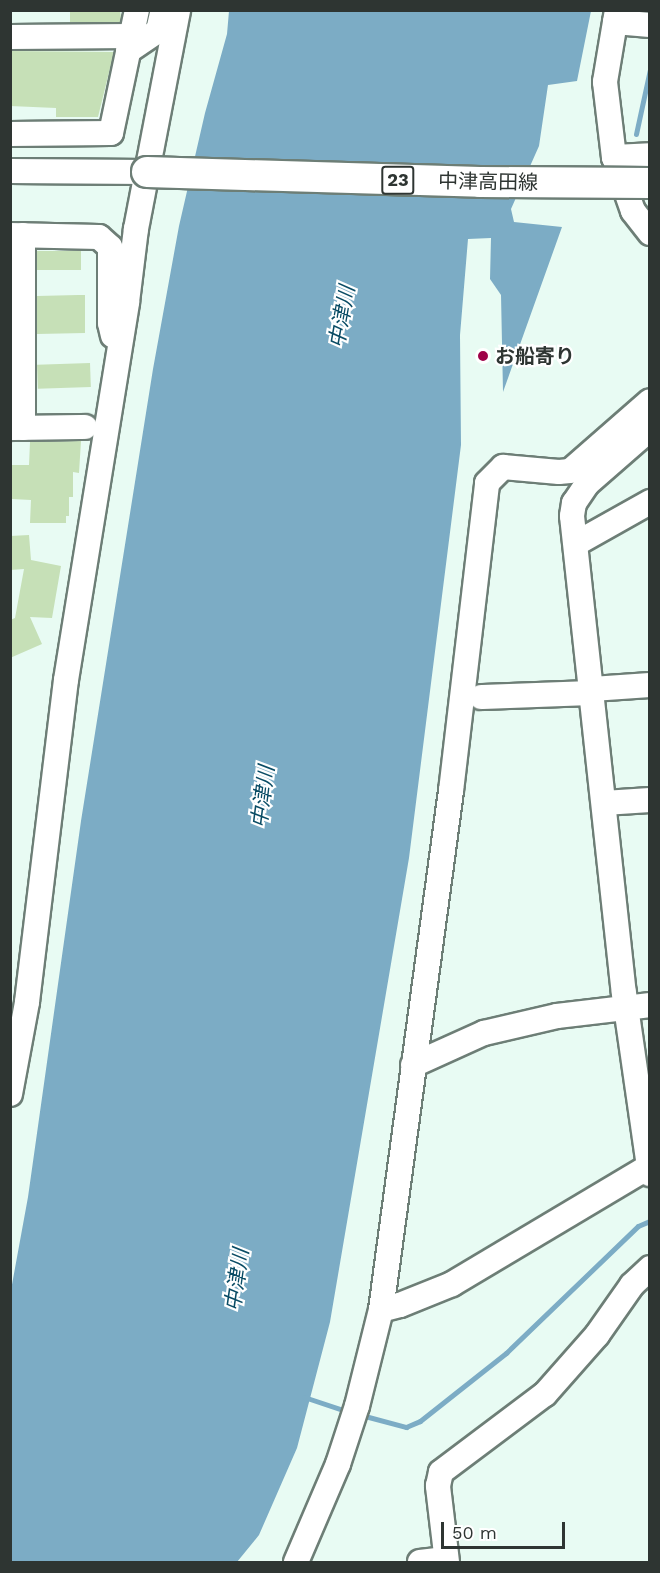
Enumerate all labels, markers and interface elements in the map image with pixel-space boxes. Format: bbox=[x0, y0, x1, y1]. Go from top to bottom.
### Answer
road number: 23 bbox=[380, 165, 416, 195]
street label: 中津高田線 bbox=[438, 169, 538, 195]
water label: 中津川 bbox=[324, 284, 360, 350]
place label: お船寄り bbox=[495, 344, 575, 368]
marker: お船寄り bbox=[476, 349, 490, 363]
water label: 中津川 bbox=[247, 764, 279, 830]
water label: 中津川 bbox=[220, 1247, 254, 1313]
scale bar bbox=[444, 1510, 568, 1548]
text: 50 m bbox=[452, 1522, 497, 1543]

